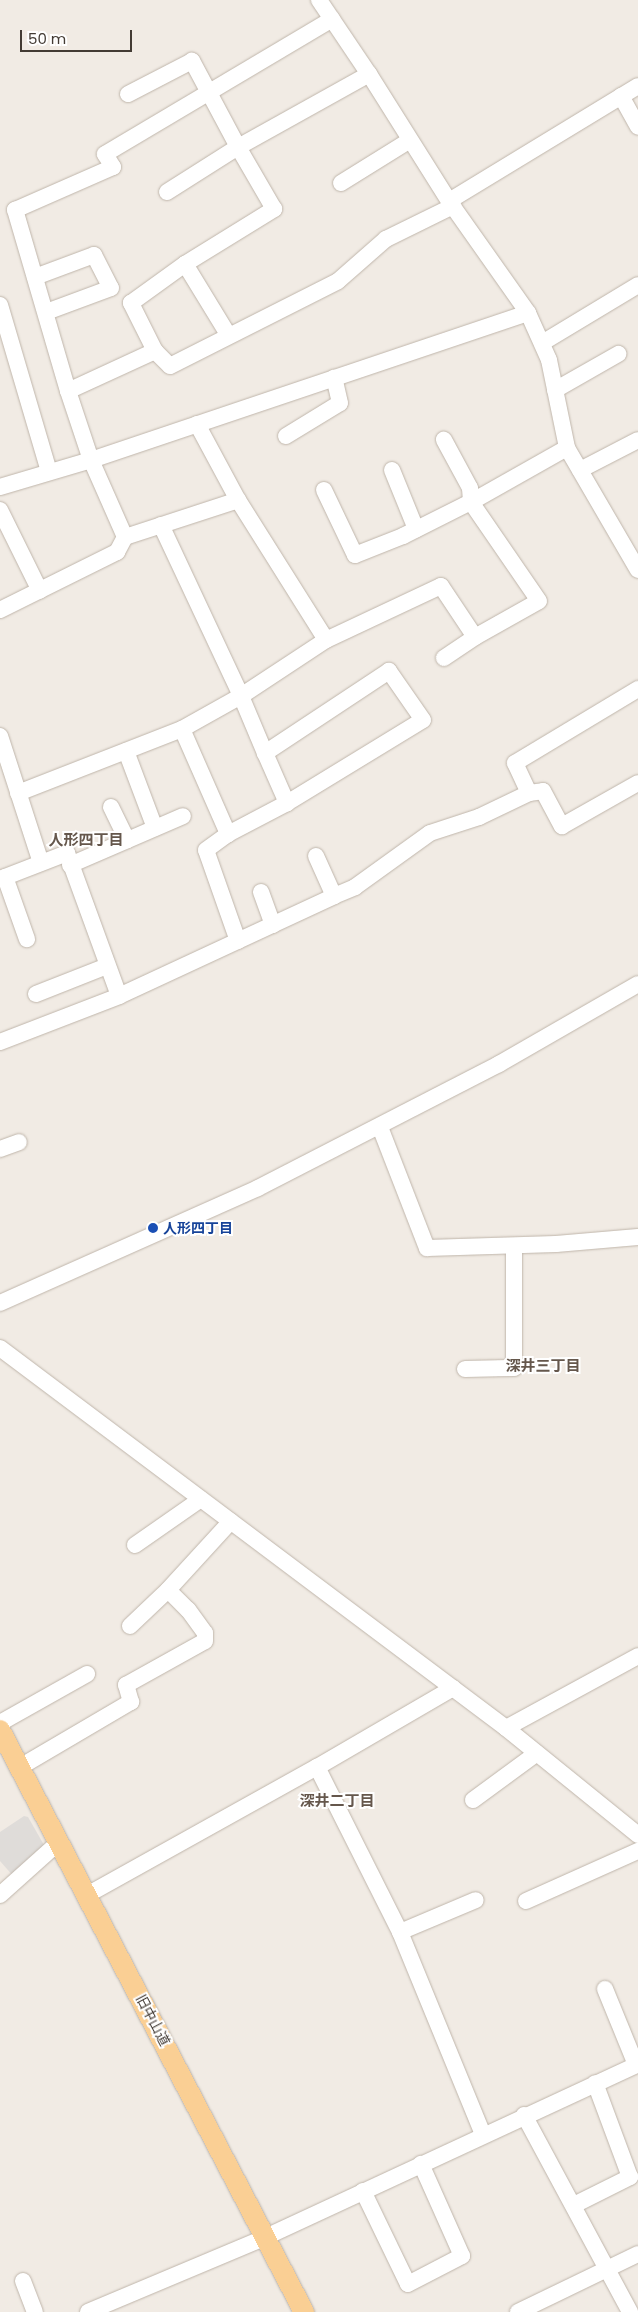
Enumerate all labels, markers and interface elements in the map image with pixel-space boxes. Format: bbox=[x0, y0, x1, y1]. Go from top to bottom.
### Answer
scale bar bbox=[22, 20, 135, 52]
text: 50 m bbox=[28, 28, 66, 49]
district label: 人形四丁目 bbox=[49, 831, 123, 849]
place label: 人形四丁目 bbox=[163, 1220, 233, 1236]
marker: 人形四丁目 bbox=[147, 1222, 159, 1234]
district label: 深井三丁目 bbox=[506, 1357, 580, 1375]
district label: 深井二丁目 bbox=[300, 1792, 374, 1810]
street label: 旧中山道 bbox=[132, 1991, 174, 2049]

